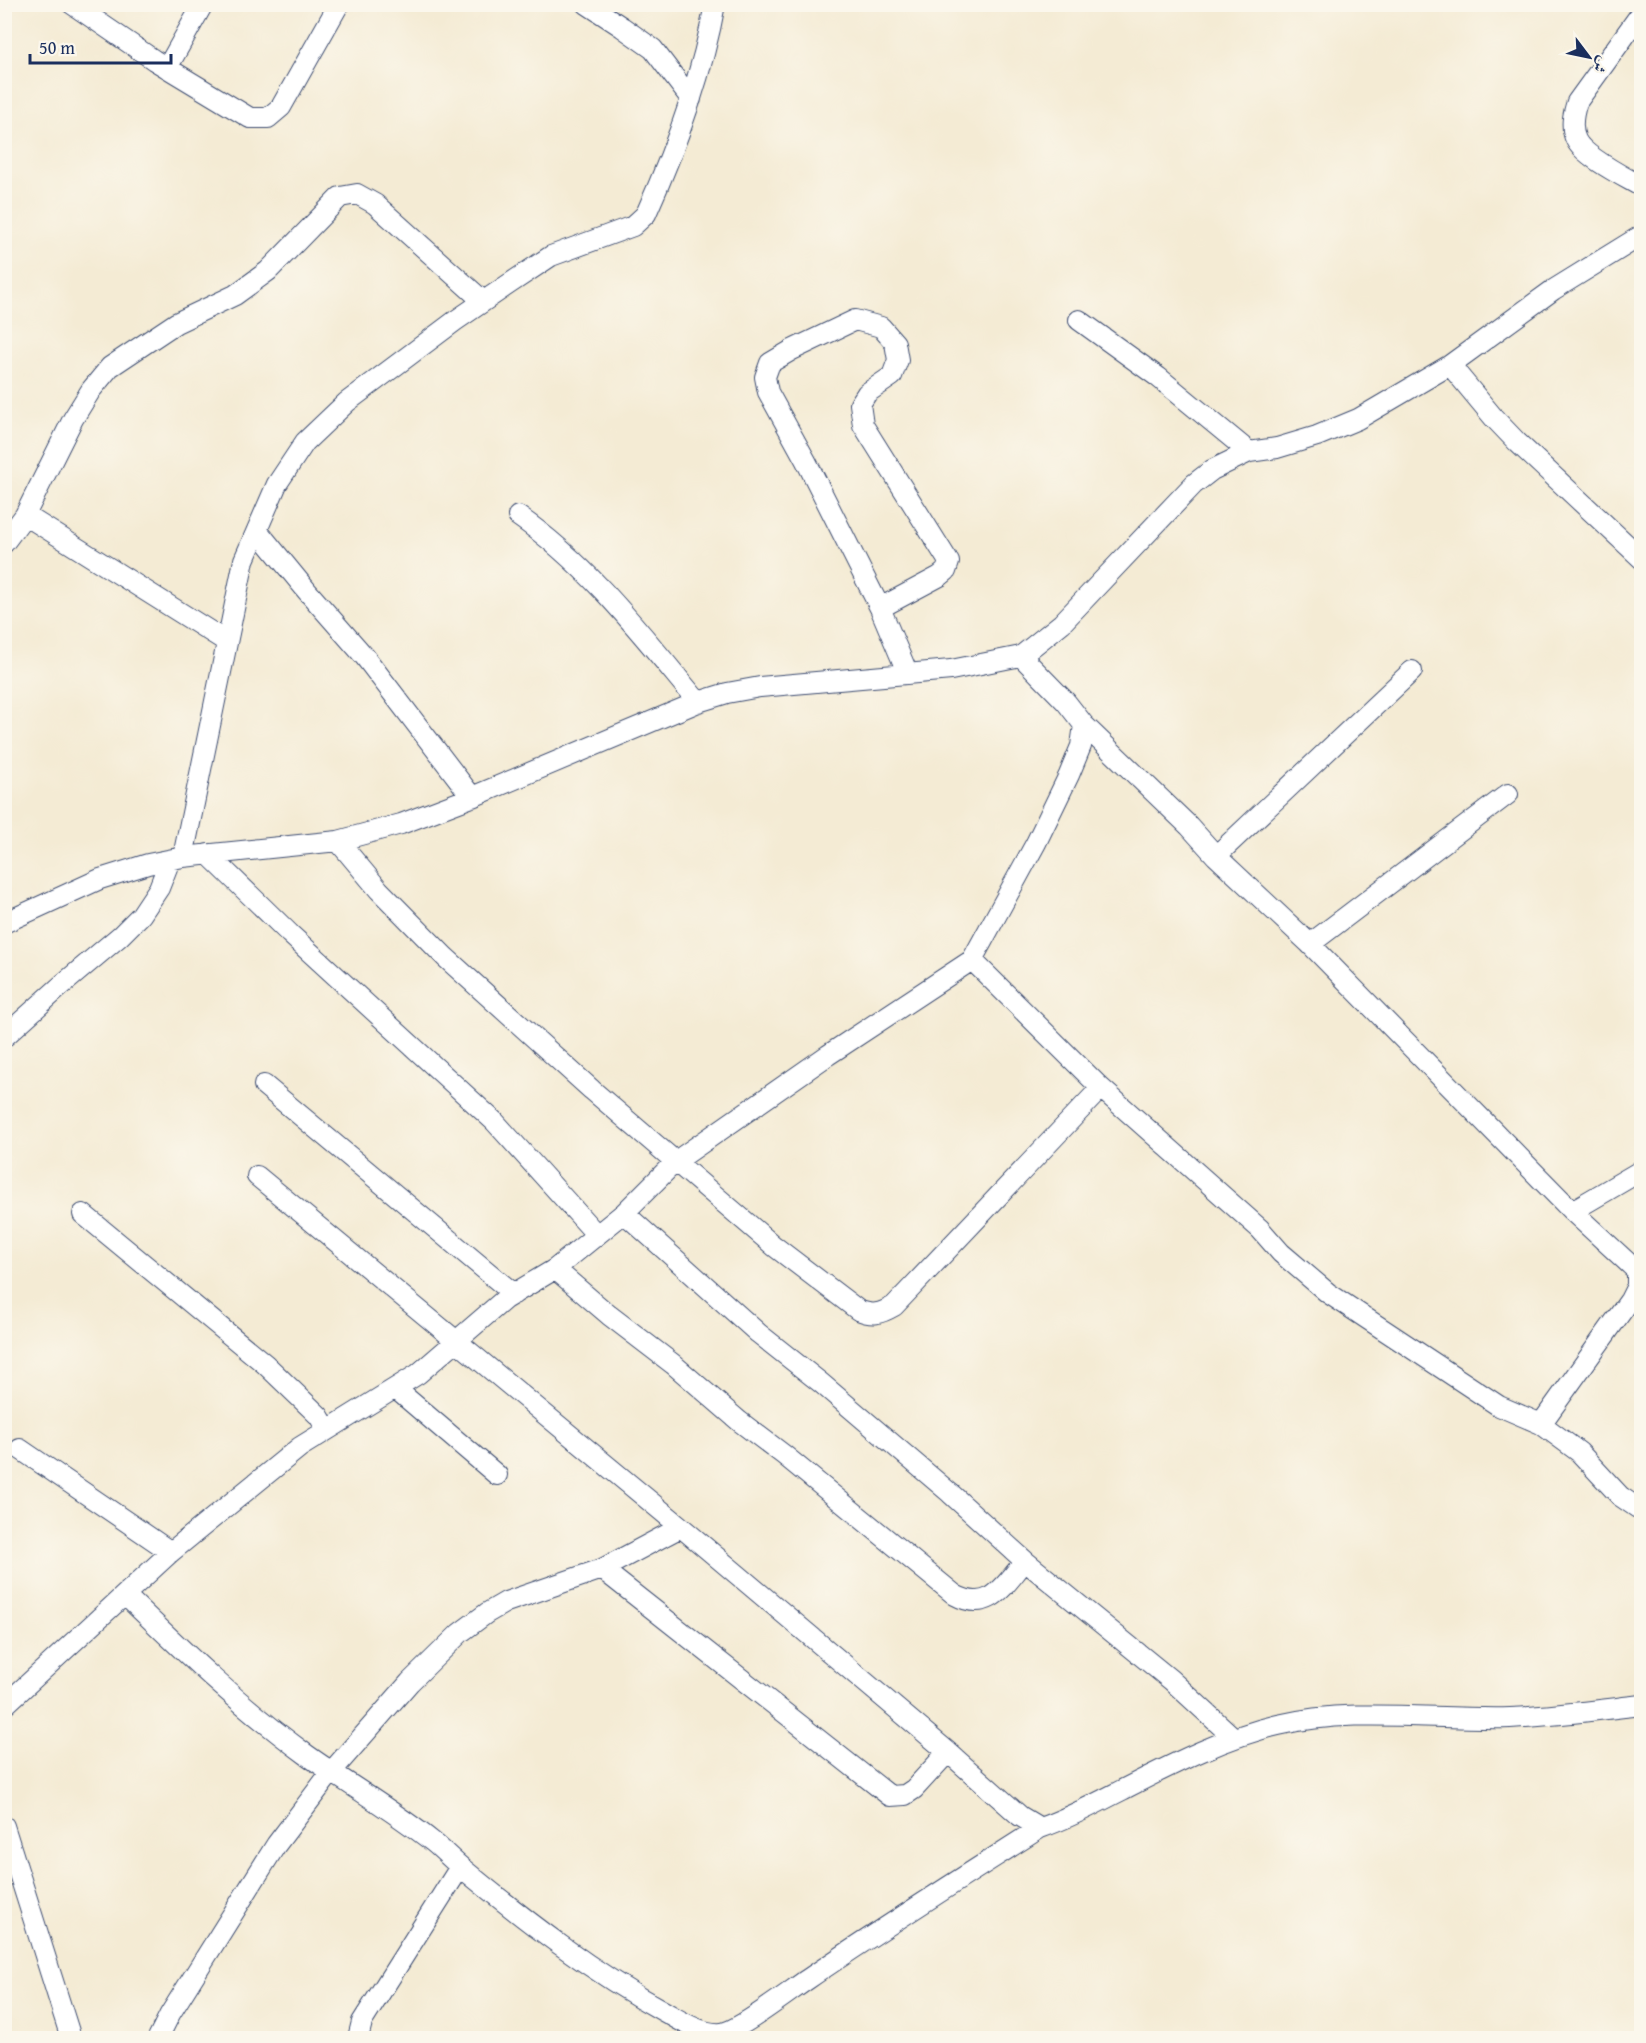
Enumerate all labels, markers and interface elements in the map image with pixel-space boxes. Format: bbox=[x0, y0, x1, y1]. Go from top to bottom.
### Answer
scale bar bbox=[30, 27, 171, 65]
north arrow bbox=[1559, 27, 1619, 87]
text: 50 m bbox=[39, 34, 75, 61]
text: ش bbox=[1587, 52, 1616, 78]

